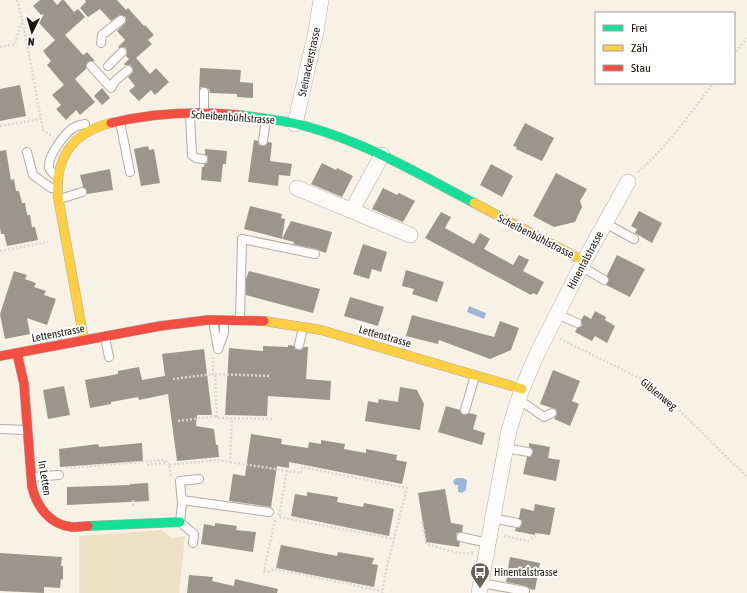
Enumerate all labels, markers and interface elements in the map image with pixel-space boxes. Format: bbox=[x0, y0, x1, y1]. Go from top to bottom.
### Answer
north arrow bbox=[12, 12, 52, 52]
legend bbox=[595, 12, 735, 84]
text: Frei bbox=[631, 21, 647, 35]
street label: Steinackerstrasse bbox=[296, 26, 322, 98]
text: N bbox=[27, 36, 35, 48]
text: Zäh bbox=[631, 41, 648, 55]
text: Stau bbox=[631, 61, 651, 75]
street label: Scheibenbühlstrasse bbox=[191, 108, 275, 126]
street label: Scheibenbühlstrasse bbox=[496, 212, 576, 260]
street label: Hinentalstrasse bbox=[565, 229, 605, 291]
street label: Lettenstrasse bbox=[30, 322, 86, 344]
street label: Lettenstrasse bbox=[358, 323, 412, 349]
street label: Giblenweg bbox=[639, 376, 680, 412]
street label: In Letten bbox=[36, 460, 54, 496]
bus stop icon: Hinentalstrasse bbox=[469, 561, 491, 589]
place label: Hinentalstrasse bbox=[494, 566, 558, 578]

